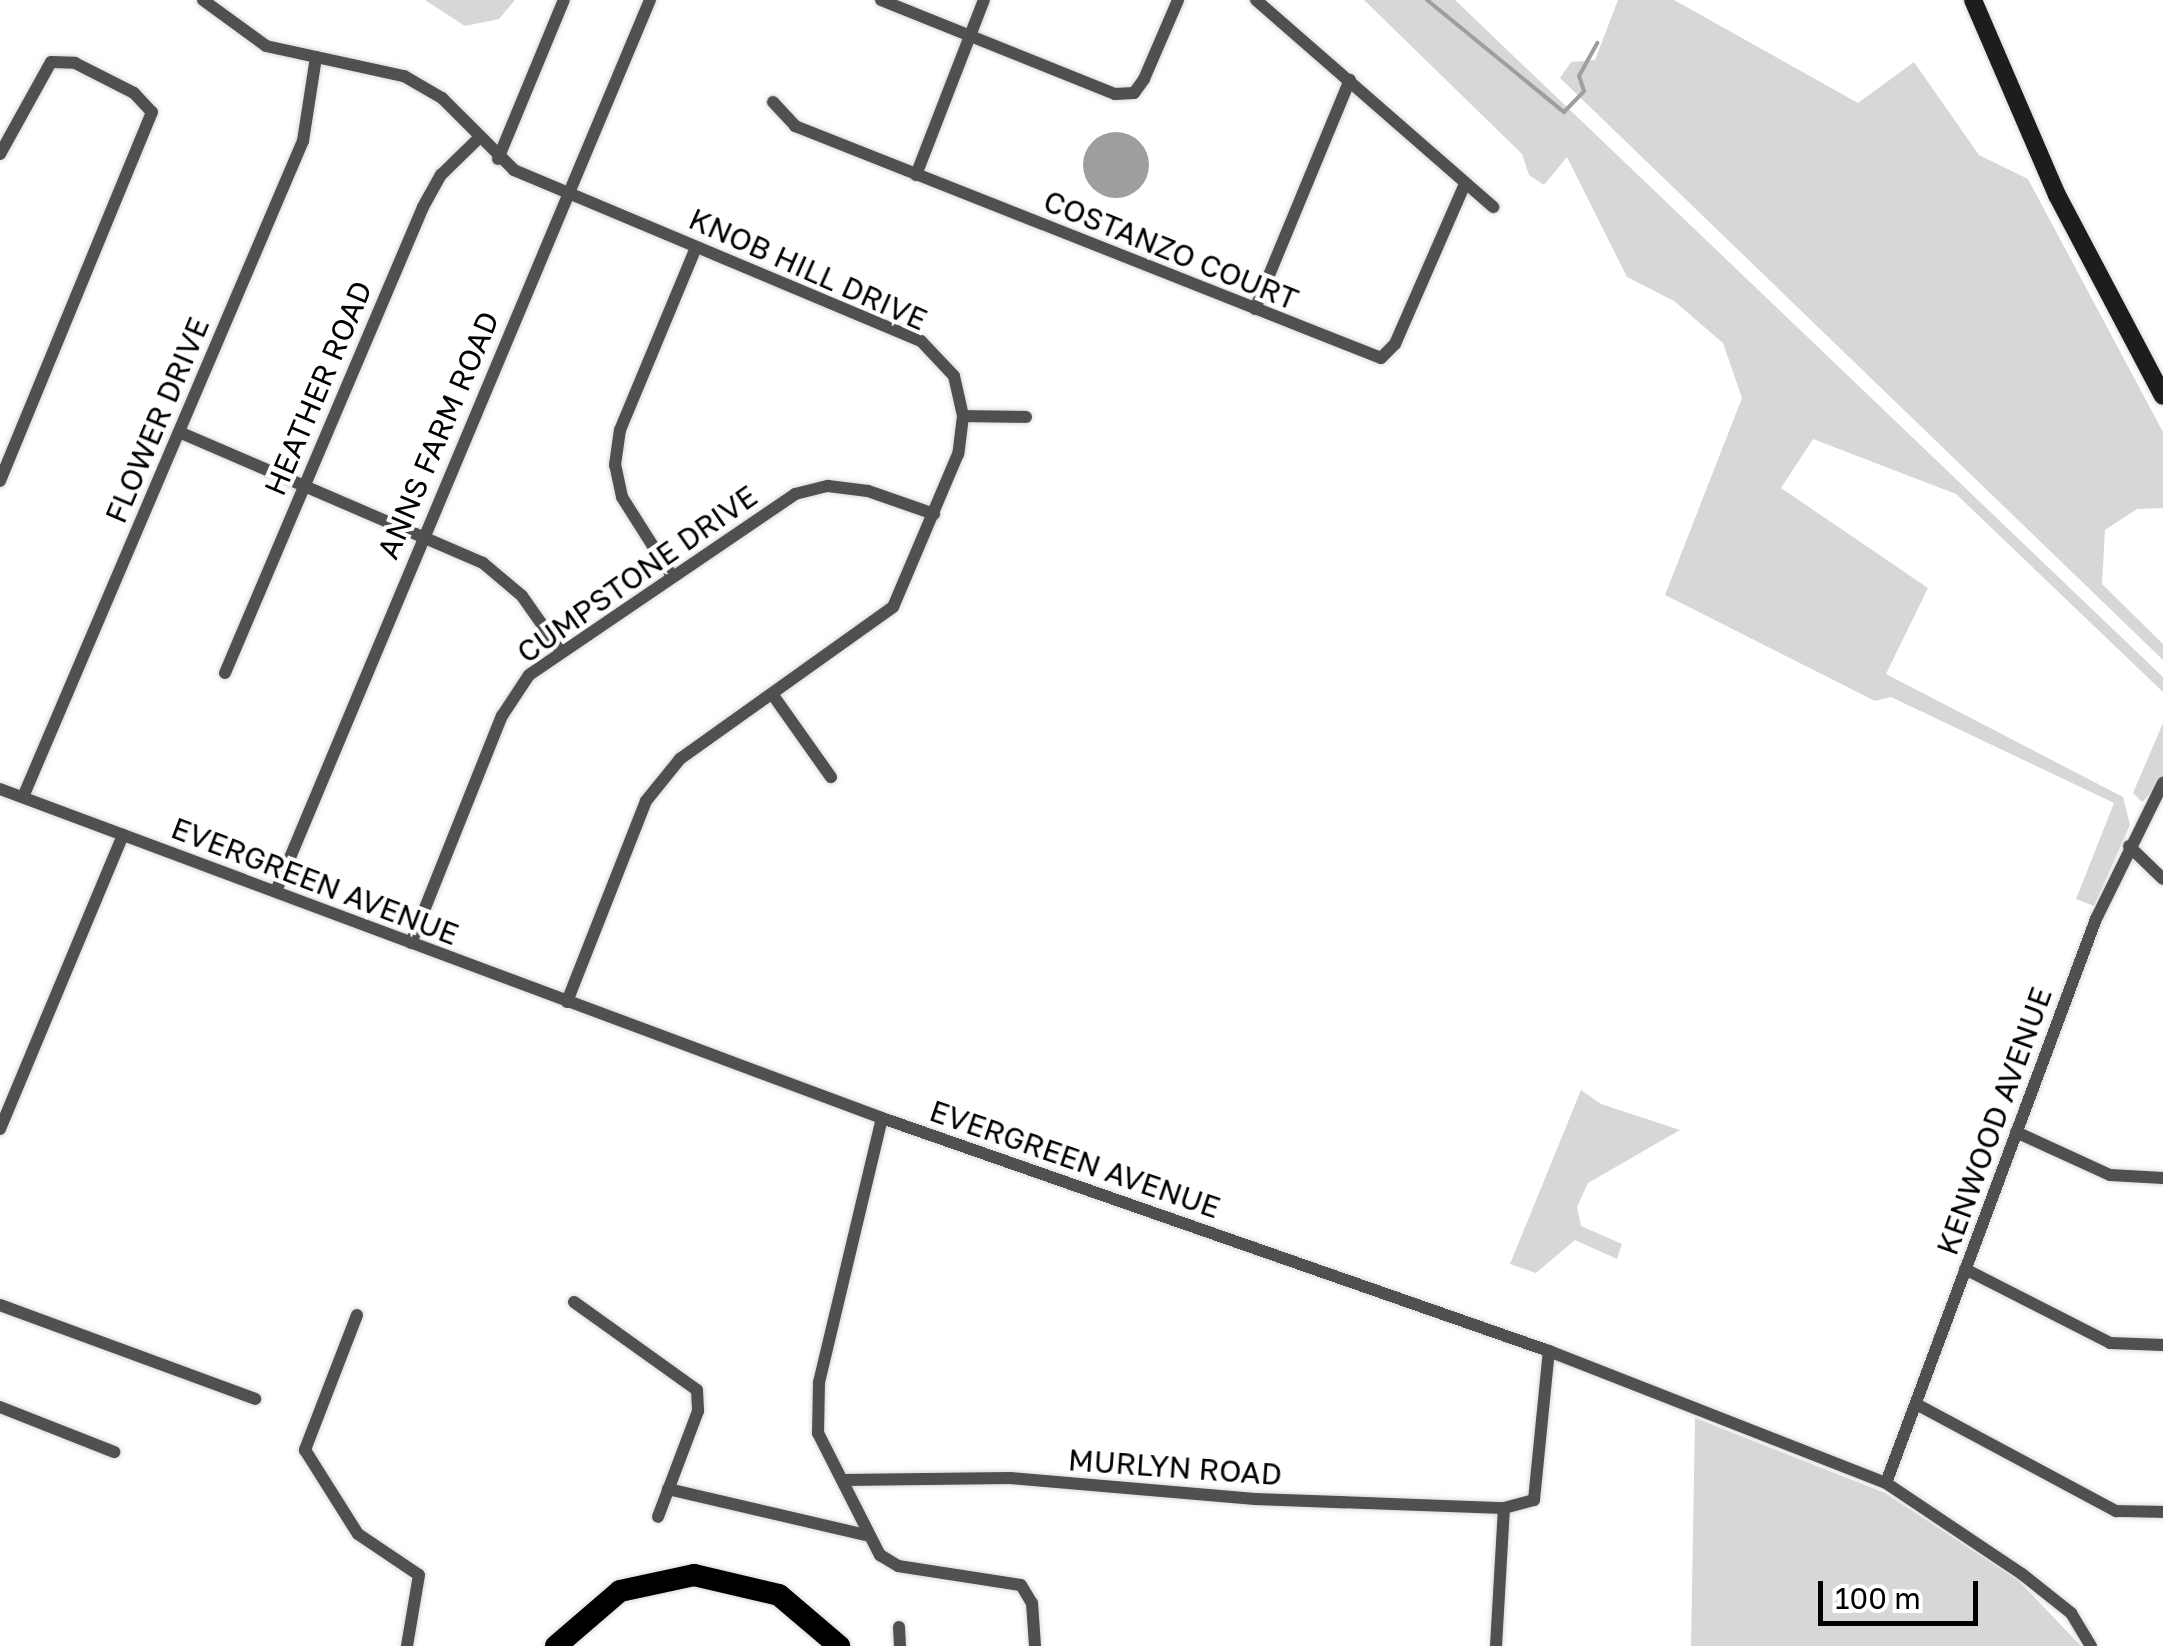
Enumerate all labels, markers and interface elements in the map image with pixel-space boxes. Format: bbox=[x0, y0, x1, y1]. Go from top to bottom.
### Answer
street label: COSTANZO COURT bbox=[1039, 183, 1303, 317]
street label: KNOB HILL DRIVE bbox=[684, 200, 932, 338]
street label: HEATHER ROAD bbox=[257, 275, 379, 501]
street label: ANNS FARM ROAD bbox=[370, 306, 506, 564]
street label: FLOWER DRIVE bbox=[97, 312, 217, 528]
street label: CUMPSTONE DRIVE bbox=[510, 478, 764, 670]
street label: EVERGREEN AVENUE bbox=[166, 810, 464, 952]
street label: KENWOOD AVENUE bbox=[1929, 982, 2059, 1260]
street label: EVERGREEN AVENUE bbox=[925, 1092, 1225, 1226]
street label: MURLYN ROAD bbox=[1067, 1442, 1283, 1492]
scale bar bbox=[1823, 1561, 1983, 1623]
text: 100 m bbox=[1835, 1580, 1921, 1616]

